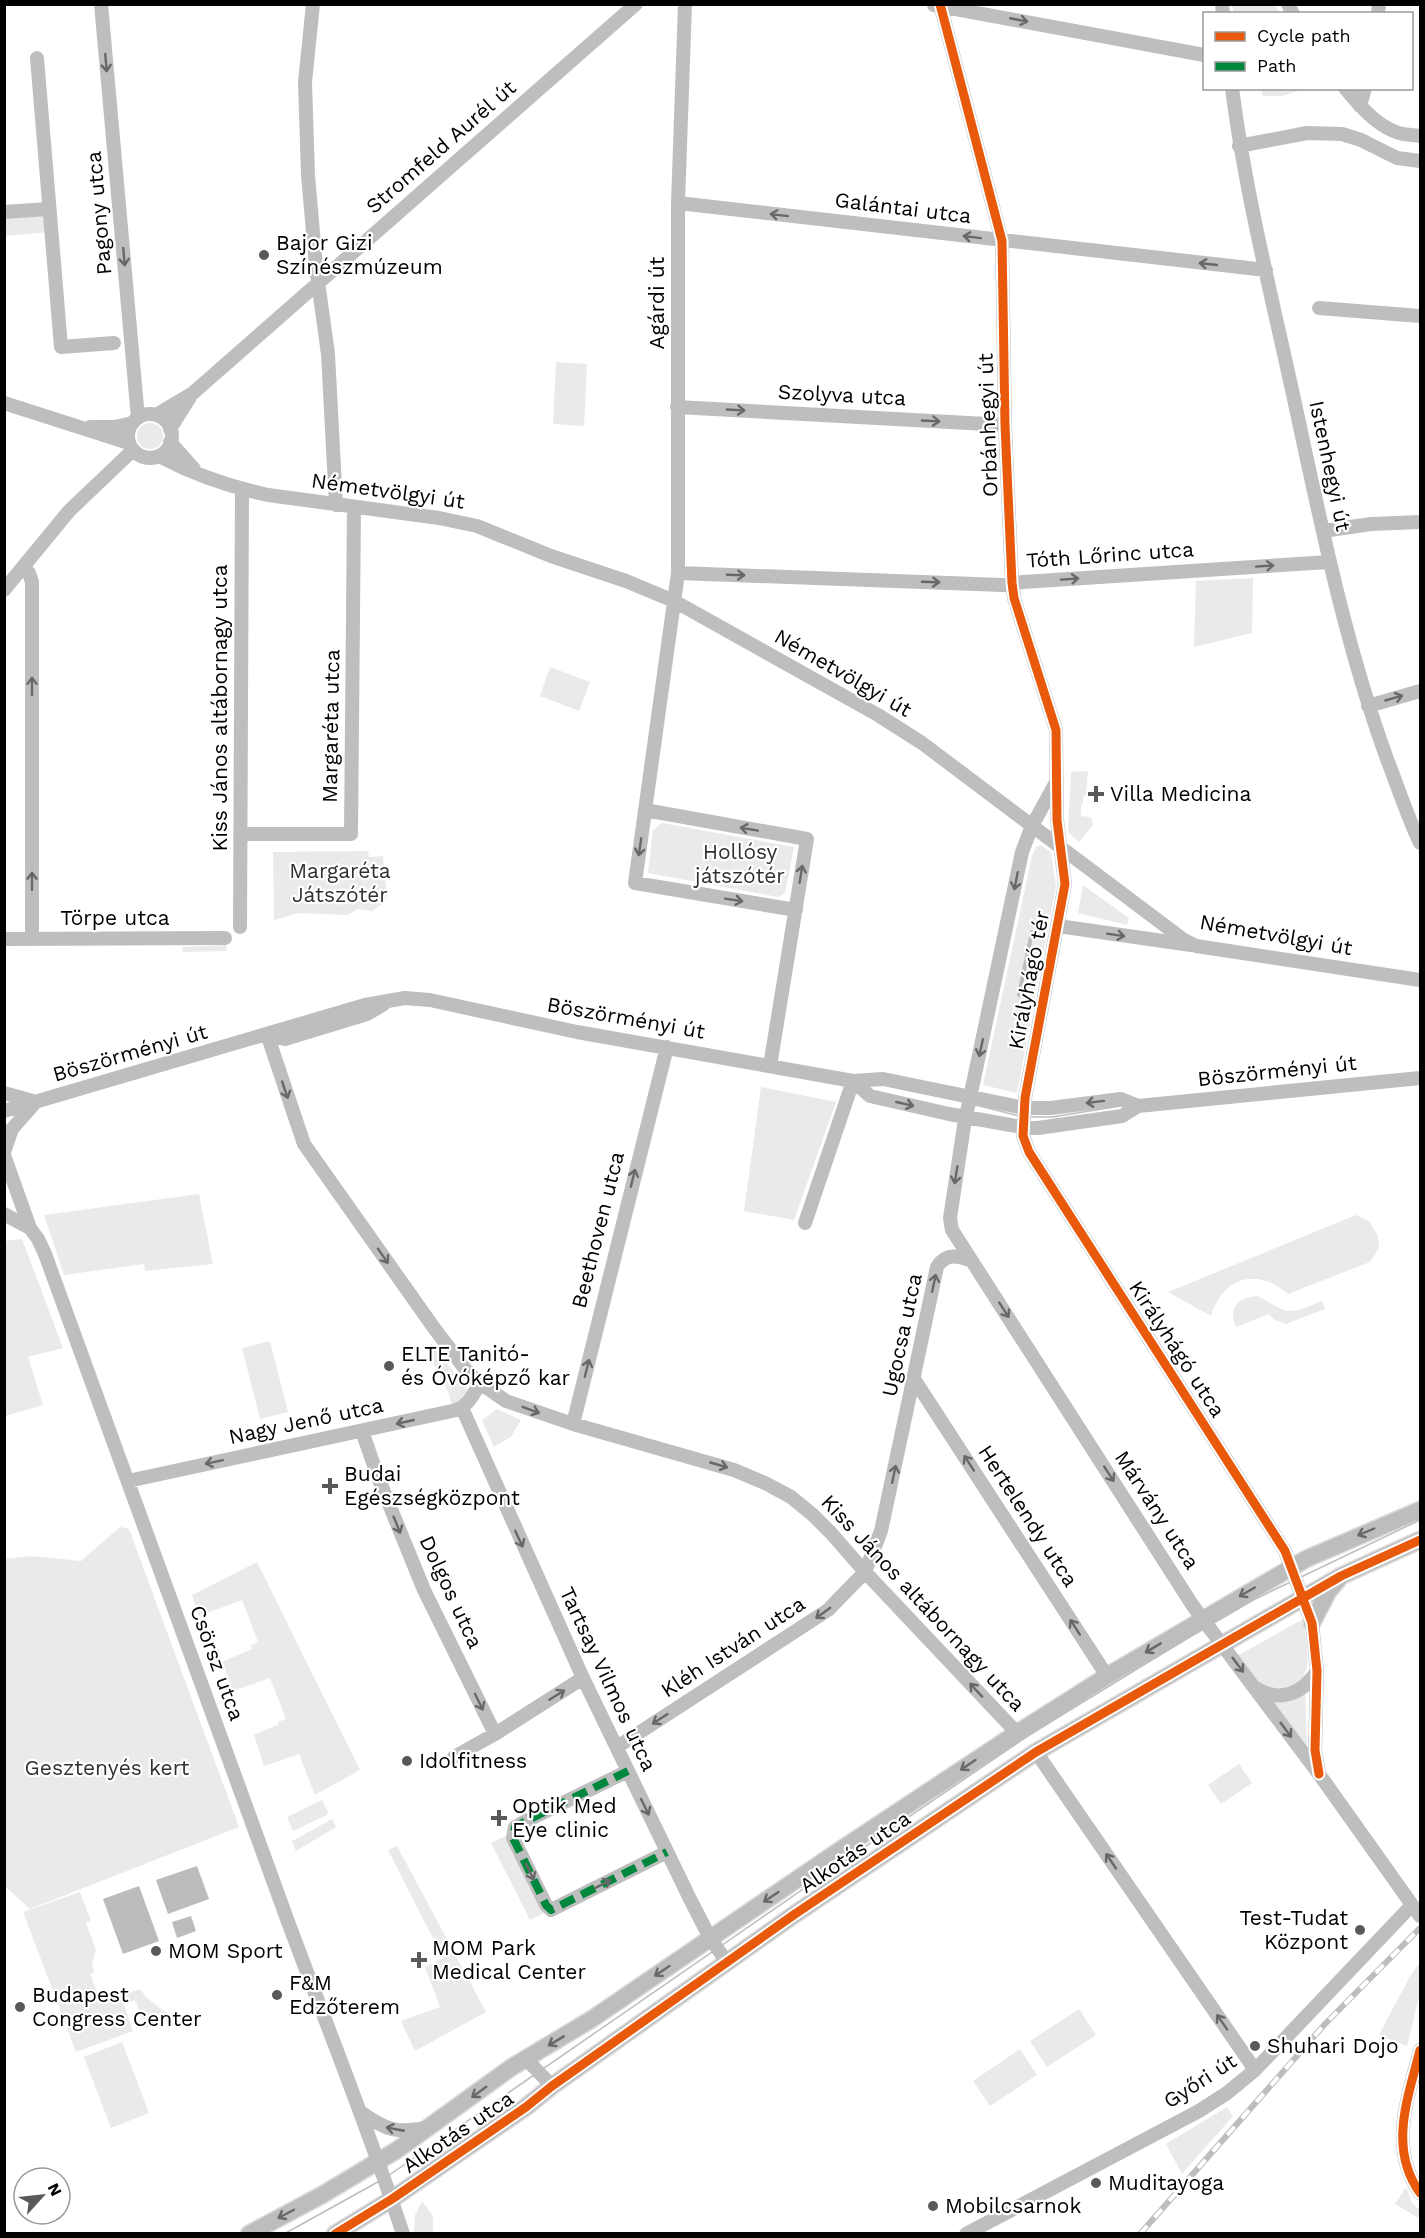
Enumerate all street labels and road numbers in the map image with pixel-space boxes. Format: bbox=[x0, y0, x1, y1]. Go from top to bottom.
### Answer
street label: Stromfeld Aurél út bbox=[361, 75, 521, 219]
street label: Pagony utca bbox=[81, 150, 116, 276]
street label: Galántai utca bbox=[834, 187, 973, 228]
street label: Agárdi út bbox=[644, 256, 669, 349]
street label: Orbánhegyi út bbox=[972, 353, 1003, 497]
street label: Szolyva utca bbox=[777, 379, 907, 410]
street label: Istenhegyi út bbox=[1304, 398, 1357, 534]
street label: Németvölgyi út bbox=[310, 467, 466, 514]
street label: Tóth Lőrinc utca bbox=[1025, 536, 1195, 573]
street label: Kiss János altábornagy utca bbox=[207, 564, 232, 852]
street label: Németvölgyi út bbox=[770, 623, 917, 722]
street label: Margaréta utca bbox=[317, 649, 344, 803]
street label: Törpe utca bbox=[60, 905, 170, 930]
street label: Királyhágó tér bbox=[1003, 908, 1054, 1052]
street label: Németvölgyi út bbox=[1198, 909, 1354, 960]
street label: Böszörményi út bbox=[545, 991, 707, 1044]
street label: Böszörményi út bbox=[50, 1018, 210, 1087]
street label: Böszörményi út bbox=[1196, 1050, 1358, 1091]
street label: Beethoven utca bbox=[566, 1149, 629, 1311]
street label: Ugocsa utca bbox=[876, 1271, 927, 1399]
street label: Királyhágó utca bbox=[1124, 1276, 1231, 1422]
street label: Nagy Jenő utca bbox=[226, 1392, 386, 1449]
street label: Hertelendy utca bbox=[973, 1440, 1084, 1591]
street label: Márvány utca bbox=[1110, 1446, 1205, 1574]
street label: Kiss János altábornagy utca bbox=[816, 1489, 1031, 1716]
street label: Dolgos utca bbox=[414, 1531, 489, 1652]
street label: Tartsay Vilmos utca bbox=[555, 1583, 662, 1775]
street label: Kléh István utca bbox=[656, 1591, 809, 1702]
street label: Csörsz utca bbox=[185, 1602, 250, 1724]
street label: Alkotás utca bbox=[794, 1805, 915, 1898]
street label: Győri út bbox=[1159, 2048, 1241, 2113]
street label: Alkotás utca bbox=[397, 2085, 518, 2178]

